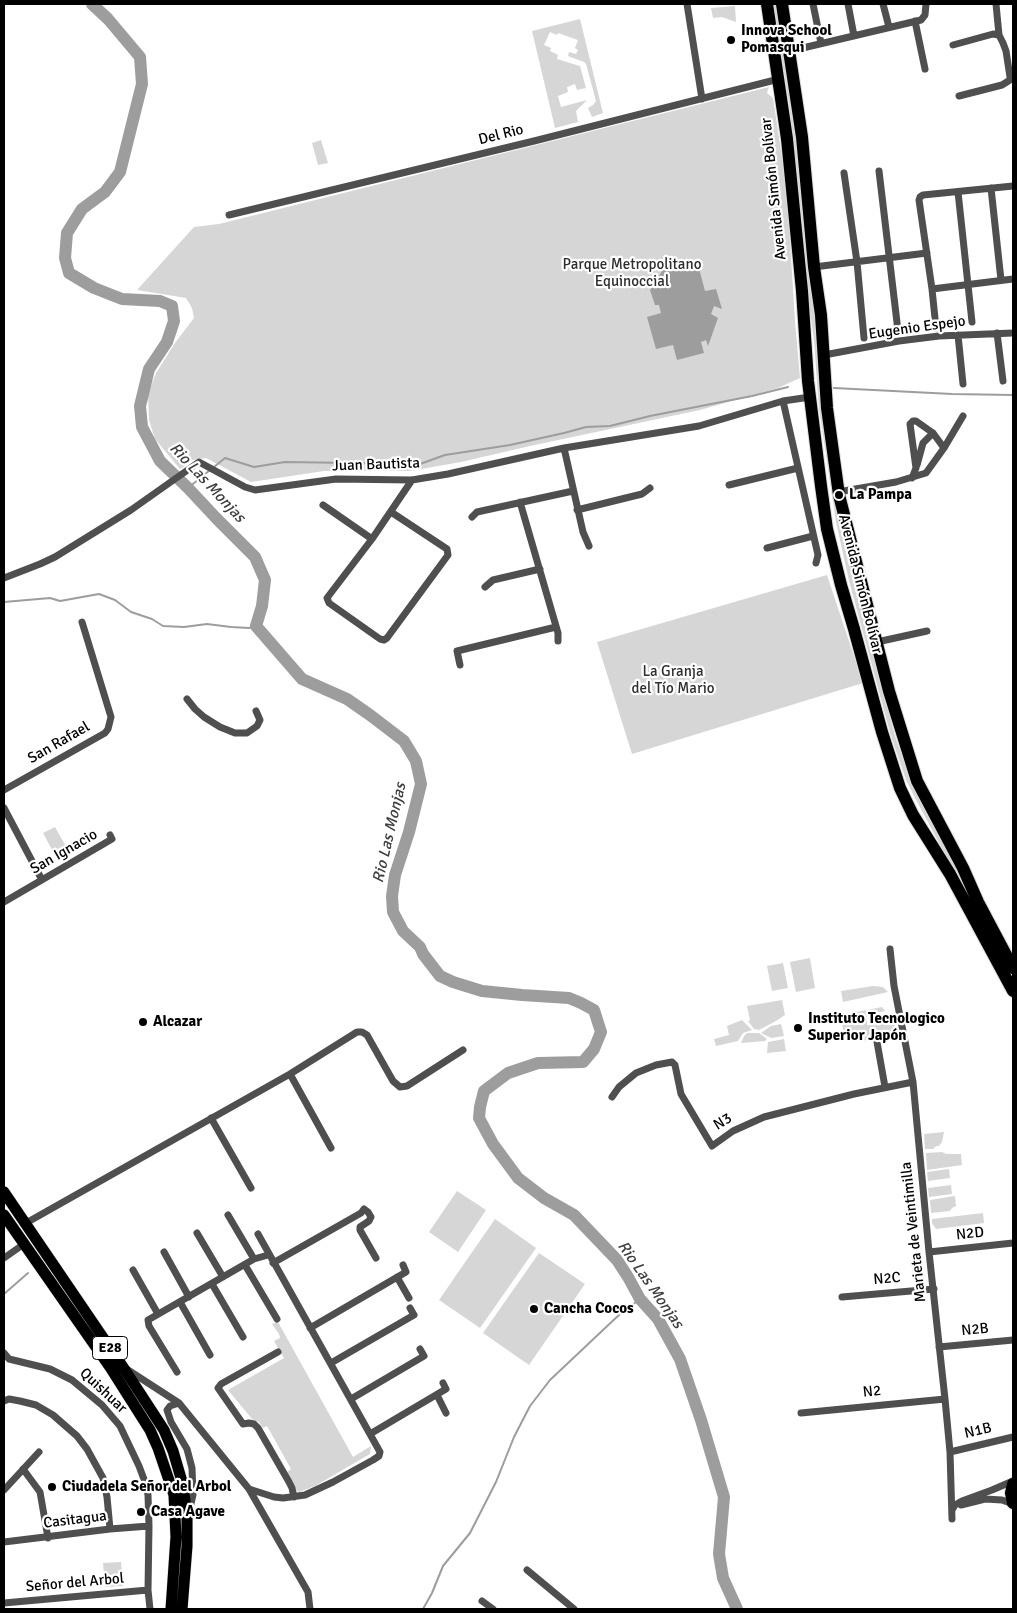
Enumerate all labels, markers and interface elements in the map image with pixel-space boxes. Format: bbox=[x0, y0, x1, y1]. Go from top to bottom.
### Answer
place label: Innova School Pomasqui bbox=[741, 22, 832, 57]
marker: Innova School Pomasqui bbox=[725, 34, 737, 46]
street label: Avenida Simón Bolívar bbox=[758, 117, 790, 261]
street label: Del Rio bbox=[477, 121, 525, 149]
park label: Parque Metropolitano Equinoccial bbox=[563, 256, 701, 291]
street label: Eugenio Espejo bbox=[867, 312, 967, 344]
water label: Rio Las Monjas bbox=[165, 439, 249, 527]
street label: Juan Bautista bbox=[332, 454, 420, 476]
place label: La Pampa bbox=[849, 486, 912, 504]
marker: La Pampa bbox=[833, 489, 845, 501]
street label: Avenida Simón Bolívar bbox=[834, 513, 886, 655]
park label: La Granja del Tío Mario bbox=[631, 663, 715, 698]
street label: San Rafael bbox=[25, 718, 93, 768]
water label: Rio Las Monjas bbox=[369, 781, 411, 885]
street label: San Ignacio bbox=[27, 826, 101, 878]
place label: Instituto Tecnologico Superior Japón bbox=[808, 1010, 945, 1045]
place label: Alcazar bbox=[153, 1013, 202, 1031]
marker: Alcazar bbox=[137, 1016, 149, 1028]
marker: Instituto Tecnologico Superior Japón bbox=[792, 1022, 804, 1034]
street label: N3 bbox=[710, 1110, 736, 1134]
street label: Marieta de Veintimilla bbox=[898, 1161, 930, 1303]
street label: N2D bbox=[955, 1224, 985, 1244]
water label: Rio Las Monjas bbox=[613, 1238, 687, 1332]
street label: N2C bbox=[873, 1269, 901, 1289]
place label: Cancha Cocos bbox=[544, 1300, 634, 1318]
marker: Cancha Cocos bbox=[528, 1303, 540, 1315]
street label: N2B bbox=[960, 1320, 990, 1340]
road number: E28 bbox=[92, 1336, 128, 1360]
street label: Quishuar bbox=[76, 1365, 130, 1417]
street label: N2 bbox=[862, 1382, 882, 1402]
street label: N1B bbox=[963, 1419, 993, 1443]
place label: Ciudadela Señor del Arbol bbox=[62, 1478, 231, 1496]
marker: Ciudadela Señor del Arbol bbox=[46, 1481, 58, 1493]
place label: Casa Agave bbox=[151, 1503, 225, 1521]
marker: Casa Agave bbox=[135, 1506, 147, 1518]
street label: Casitagua bbox=[42, 1507, 108, 1533]
street label: Señor del Arbol bbox=[25, 1570, 125, 1596]

